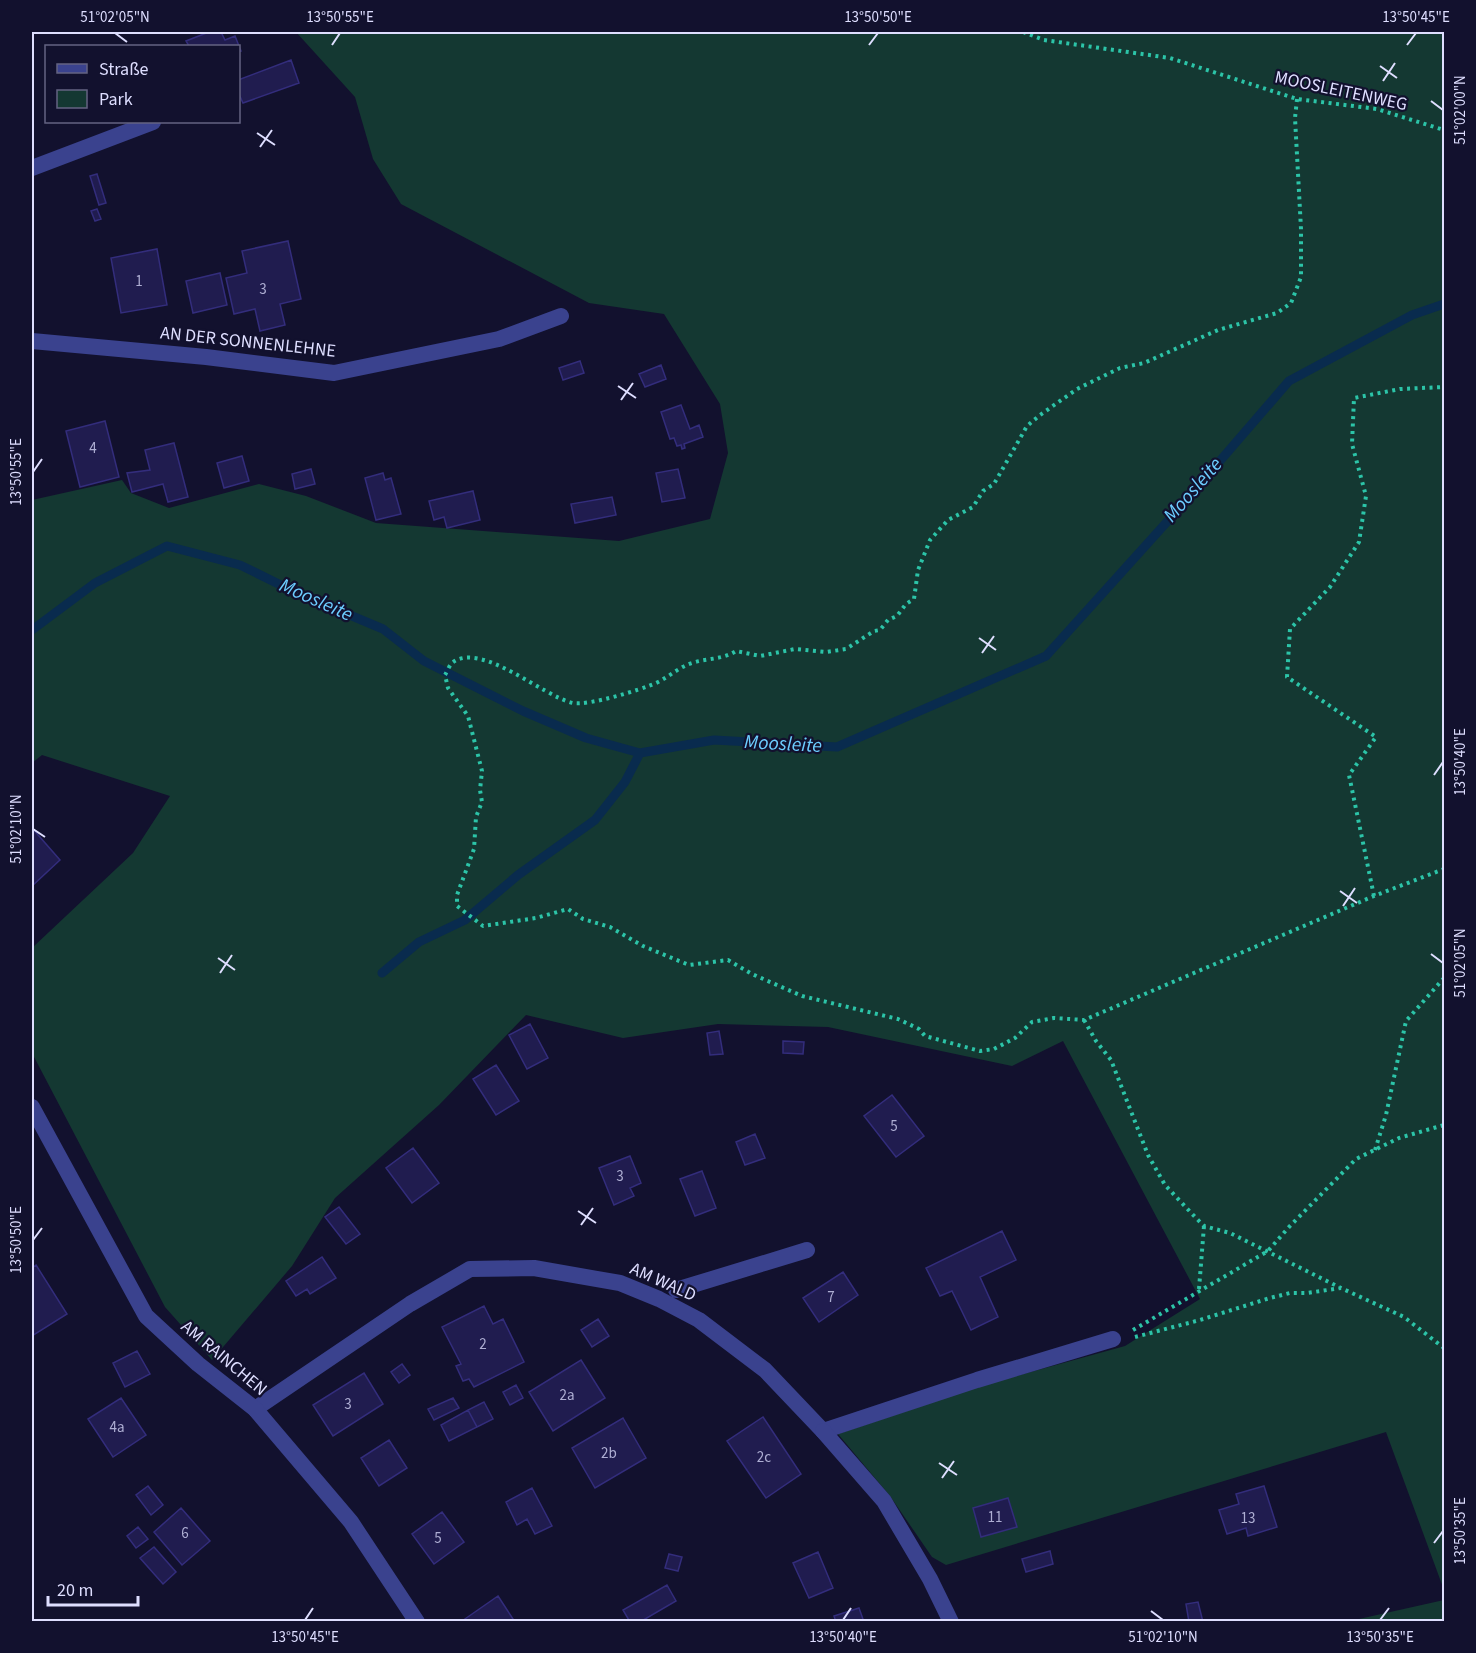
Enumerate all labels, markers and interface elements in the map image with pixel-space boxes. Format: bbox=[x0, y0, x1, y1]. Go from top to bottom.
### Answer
text: 51°02'05"N bbox=[80, 7, 150, 28]
text: 13°50'55"E bbox=[306, 7, 374, 28]
text: 13°50'50"E bbox=[844, 7, 912, 28]
text: 13°50'45"E bbox=[1382, 7, 1450, 28]
legend bbox=[45, 45, 240, 123]
text: Straße bbox=[99, 57, 149, 82]
street label: MOOSLEITENWEG bbox=[1272, 65, 1410, 117]
text: 51°02'00"N bbox=[1450, 75, 1471, 145]
text: Park bbox=[99, 87, 133, 112]
house number: 1 bbox=[135, 271, 143, 292]
house number: 3 bbox=[259, 279, 267, 300]
street label: AN DER SONNENLEHNE bbox=[159, 320, 337, 364]
text: 13°50'55"E bbox=[6, 438, 27, 506]
house number: 4 bbox=[89, 438, 97, 459]
water label: Moosleite bbox=[1157, 451, 1229, 529]
water label: Moosleite bbox=[275, 571, 357, 629]
water label: Moosleite bbox=[743, 728, 823, 760]
text: 13°50'40"E bbox=[1450, 728, 1471, 796]
text: 51°02'10"N bbox=[6, 794, 27, 864]
text: 51°02'05"N bbox=[1450, 928, 1471, 998]
house number: 5 bbox=[890, 1116, 898, 1137]
house number: 3 bbox=[616, 1166, 624, 1187]
text: 13°50'50"E bbox=[6, 1206, 27, 1274]
street label: AM WALD bbox=[626, 1256, 700, 1308]
house number: 7 bbox=[827, 1287, 835, 1308]
street label: AM RAINCHEN bbox=[175, 1314, 273, 1402]
house number: 2 bbox=[479, 1334, 487, 1355]
house number: 2a bbox=[559, 1385, 575, 1406]
house number: 3 bbox=[344, 1394, 352, 1415]
house number: 4a bbox=[109, 1417, 125, 1438]
house number: 2b bbox=[601, 1443, 617, 1464]
house number: 2c bbox=[757, 1447, 771, 1468]
text: 13°50'35"E bbox=[1450, 1497, 1471, 1565]
house number: 11 bbox=[988, 1507, 1002, 1528]
house number: 13 bbox=[1241, 1508, 1255, 1529]
house number: 6 bbox=[181, 1523, 189, 1544]
house number: 5 bbox=[434, 1528, 442, 1549]
scale bar bbox=[48, 1569, 138, 1607]
text: 20 m bbox=[57, 1578, 93, 1603]
text: 13°50'45"E bbox=[271, 1627, 339, 1648]
text: 13°50'40"E bbox=[809, 1627, 877, 1648]
text: 51°02'10"N bbox=[1128, 1627, 1198, 1648]
text: 13°50'35"E bbox=[1346, 1627, 1414, 1648]

